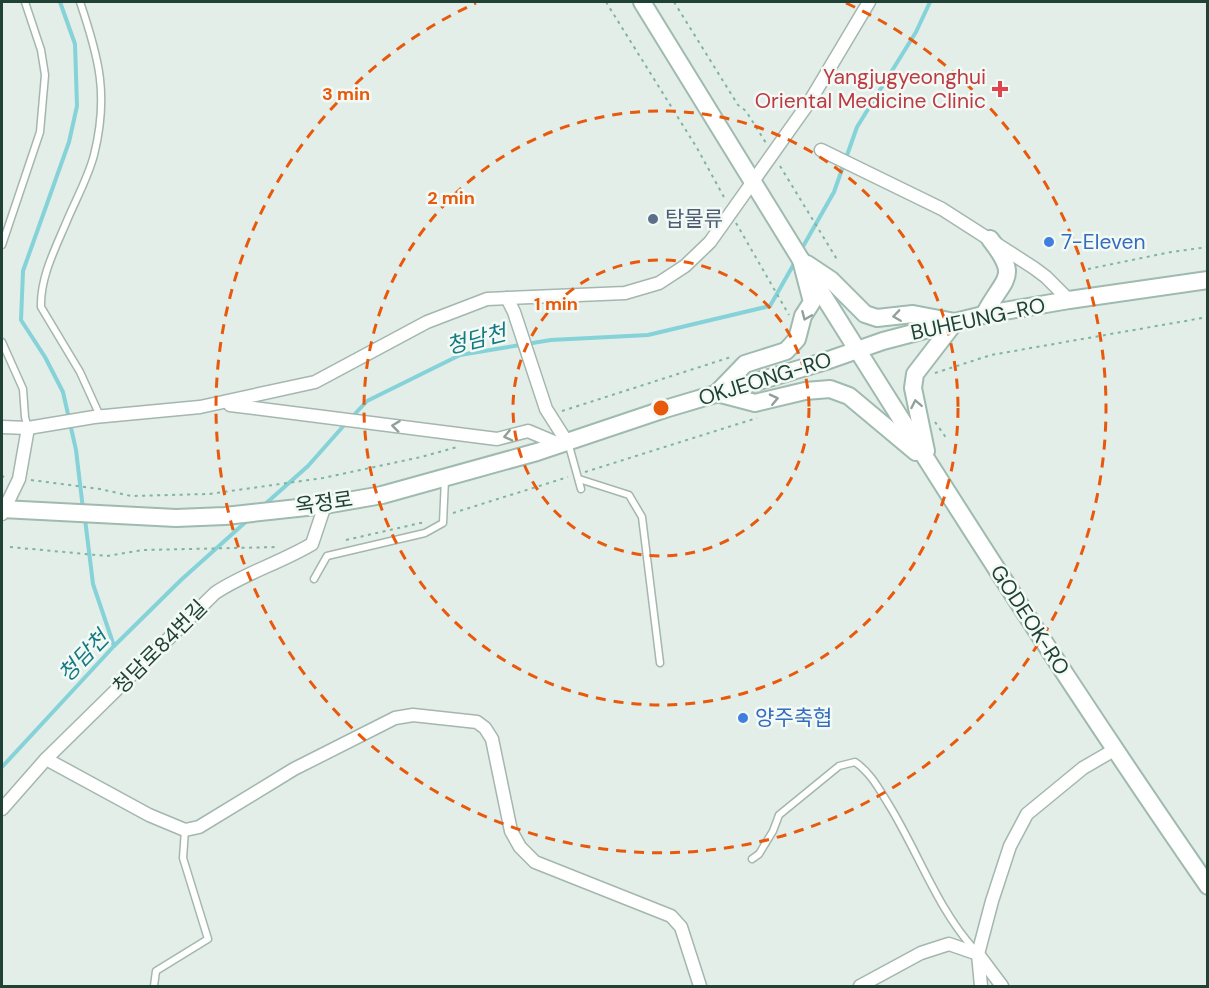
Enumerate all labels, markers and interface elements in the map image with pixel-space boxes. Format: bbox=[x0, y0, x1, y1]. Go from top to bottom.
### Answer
place label: Yangjugyeonghui Oriental Medicine Clinic bbox=[755, 63, 986, 115]
marker: Yangjugyeonghui Oriental Medicine Clinic bbox=[991, 80, 1009, 98]
text: 3 min bbox=[322, 82, 370, 106]
text: 2 min bbox=[427, 186, 475, 210]
place label: 탑물류 bbox=[665, 205, 723, 233]
marker: 탑물류 bbox=[646, 212, 660, 226]
place label: 7-Eleven bbox=[1061, 228, 1145, 256]
marker: 7-Eleven bbox=[1042, 235, 1056, 249]
street label: BUHEUNG-RO bbox=[908, 291, 1048, 347]
text: 1 min bbox=[534, 292, 578, 316]
one-way arrow bbox=[801, 309, 813, 320]
one-way arrow bbox=[893, 310, 902, 322]
water label: 청담천 bbox=[443, 317, 512, 361]
street label: OKJEONG-RO bbox=[695, 345, 835, 413]
one-way arrow bbox=[769, 393, 779, 406]
centre of rings bbox=[651, 398, 671, 418]
one-way arrow bbox=[910, 400, 923, 410]
one-way arrow bbox=[391, 420, 400, 433]
one-way arrow bbox=[503, 429, 513, 442]
street label: 옥정로 bbox=[293, 485, 355, 521]
street label: GODEOK-RO bbox=[984, 560, 1076, 680]
street label: 청담로84번길 bbox=[107, 594, 213, 700]
water label: 청담천 bbox=[52, 622, 117, 688]
place label: 양주축협 bbox=[755, 704, 832, 732]
marker: 양주축협 bbox=[736, 711, 750, 725]

